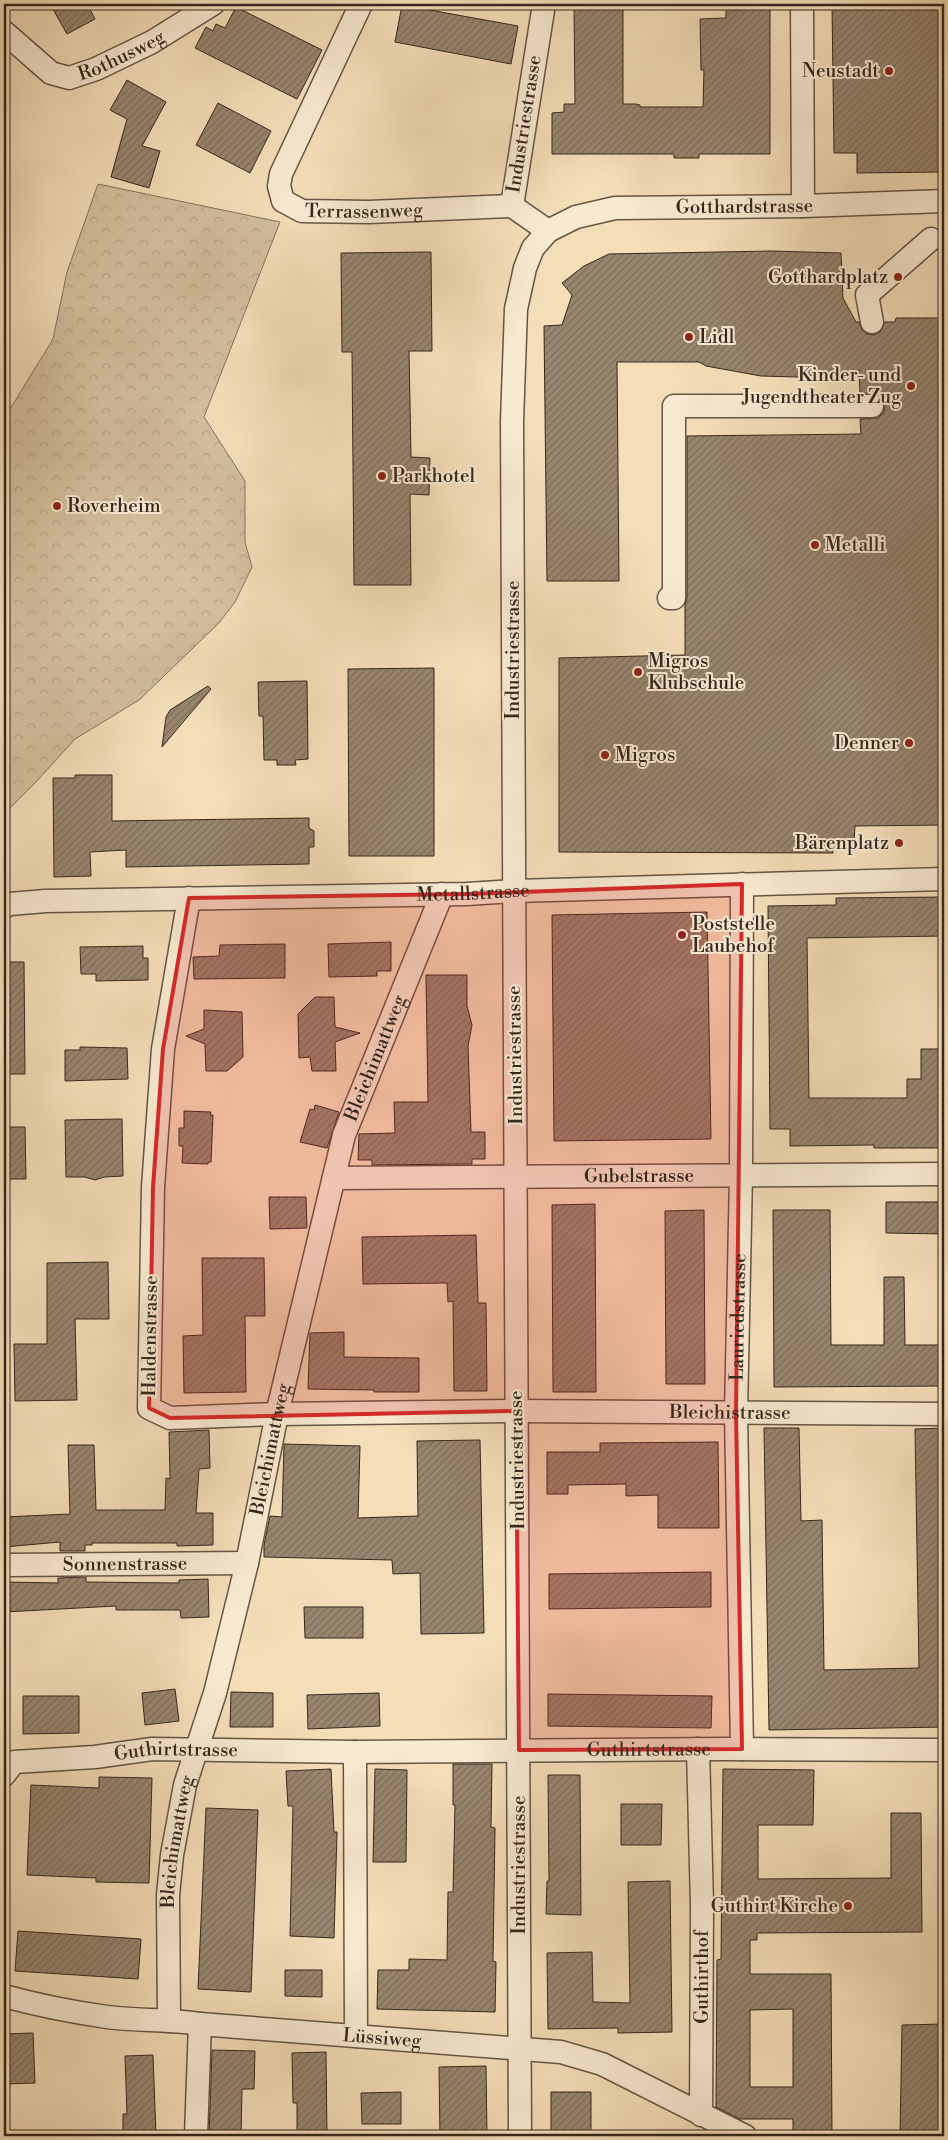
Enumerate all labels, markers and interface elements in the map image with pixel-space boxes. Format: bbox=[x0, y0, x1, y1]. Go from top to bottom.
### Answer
street label: Rothusweg bbox=[75, 25, 170, 86]
street label: Industriestrasse bbox=[501, 53, 547, 195]
place label: Neustadt bbox=[802, 59, 879, 83]
marker: Neustadt bbox=[883, 65, 895, 77]
street label: Gotthardstrasse bbox=[676, 194, 813, 219]
street label: Terrassenweg bbox=[305, 198, 423, 224]
place label: Gotthardplatz bbox=[768, 265, 888, 289]
marker: Gotthardplatz bbox=[892, 271, 904, 283]
place label: Lidl bbox=[699, 325, 735, 349]
marker: Lidl bbox=[683, 331, 695, 343]
place label: Kinder- und Jugendtheater Zug bbox=[741, 363, 901, 409]
marker: Kinder- und Jugendtheater Zug bbox=[905, 380, 917, 392]
place label: Parkhotel bbox=[392, 464, 476, 488]
marker: Parkhotel bbox=[376, 470, 388, 482]
place label: Roverheim bbox=[67, 494, 161, 518]
marker: Roverheim bbox=[51, 500, 63, 512]
place label: Metalli bbox=[825, 533, 886, 557]
marker: Metalli bbox=[809, 539, 821, 551]
street label: Industriestrasse bbox=[501, 581, 525, 720]
place label: Migros Klubschule bbox=[648, 649, 744, 695]
marker: Migros Klubschule bbox=[632, 666, 644, 678]
place label: Denner bbox=[834, 731, 899, 755]
marker: Denner bbox=[903, 737, 915, 749]
place label: Migros bbox=[615, 743, 675, 767]
marker: Migros bbox=[599, 749, 611, 761]
place label: Bärenplatz bbox=[794, 831, 889, 855]
marker: Bärenplatz bbox=[893, 837, 905, 849]
street label: Metallstrasse bbox=[416, 879, 530, 907]
place label: Poststelle Laubehof bbox=[692, 912, 775, 958]
marker: Poststelle Laubehof bbox=[676, 929, 688, 941]
street label: Industriestrasse bbox=[502, 985, 528, 1125]
street label: Bleichimattweg bbox=[339, 991, 412, 1126]
street label: Gubelstrasse bbox=[584, 1164, 694, 1188]
street label: Lauriedstrasse bbox=[725, 1253, 751, 1381]
street label: Haldenstrasse bbox=[137, 1275, 163, 1397]
street label: Bleichimattweg bbox=[245, 1381, 296, 1518]
street label: Industriestrasse bbox=[504, 1390, 530, 1530]
street label: Bleichistrasse bbox=[668, 1400, 791, 1425]
street label: Sonnenstrasse bbox=[63, 1551, 187, 1577]
street label: Guthirtstrasse bbox=[113, 1736, 238, 1766]
street label: Guthirtstrasse bbox=[587, 1737, 711, 1762]
street label: Bleichimattweg bbox=[156, 1772, 199, 1909]
street label: Industriestrasse bbox=[507, 1796, 531, 1935]
place label: Guthirt Kirche bbox=[711, 1894, 838, 1918]
marker: Guthirt Kirche bbox=[842, 1900, 854, 1912]
street label: Guthirthof bbox=[690, 1929, 714, 2024]
street label: Lüssiweg bbox=[342, 2023, 422, 2053]

